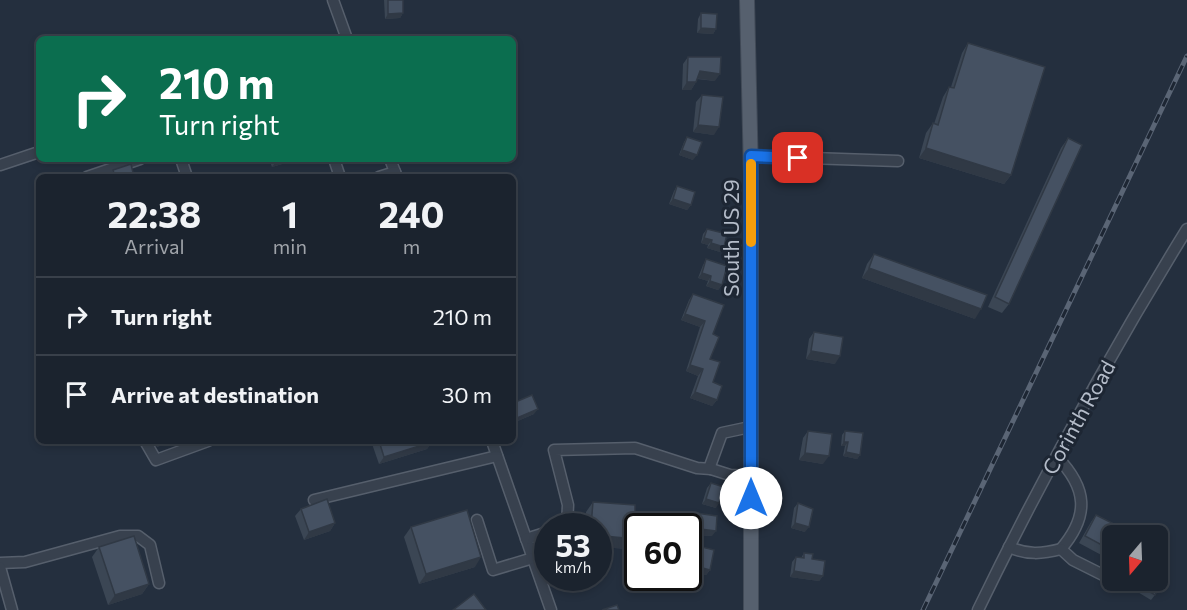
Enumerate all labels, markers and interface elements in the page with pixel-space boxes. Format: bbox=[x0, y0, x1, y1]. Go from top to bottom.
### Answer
text: 210 m bbox=[159, 56, 274, 108]
icon: right bbox=[60, 60, 138, 138]
text: Turn right bbox=[159, 108, 279, 141]
pin bbox=[772, 132, 823, 183]
icon: arrive bbox=[781, 141, 814, 174]
street label: South US 29 bbox=[718, 179, 743, 297]
text: 22:38 bbox=[108, 191, 201, 235]
text: 1 bbox=[282, 191, 298, 235]
text: 240 bbox=[378, 191, 444, 235]
text: Arrival bbox=[124, 234, 185, 258]
text: min bbox=[273, 234, 307, 258]
text: m bbox=[403, 234, 420, 258]
icon: right bbox=[60, 300, 93, 333]
text: Turn right bbox=[111, 303, 212, 330]
text: 210 m bbox=[433, 303, 492, 330]
street label: Corinth Road bbox=[1036, 356, 1120, 478]
icon: arrive bbox=[60, 378, 93, 411]
text: Arrive at destination bbox=[111, 381, 319, 408]
text: 30 m bbox=[442, 381, 492, 408]
position arrow bbox=[719, 466, 783, 530]
speed limit sign: 60 bbox=[624, 513, 702, 591]
north arrow bbox=[1102, 525, 1168, 591]
map controls bbox=[1102, 525, 1168, 591]
text: 53 bbox=[556, 526, 590, 563]
text: km/h bbox=[555, 558, 591, 576]

